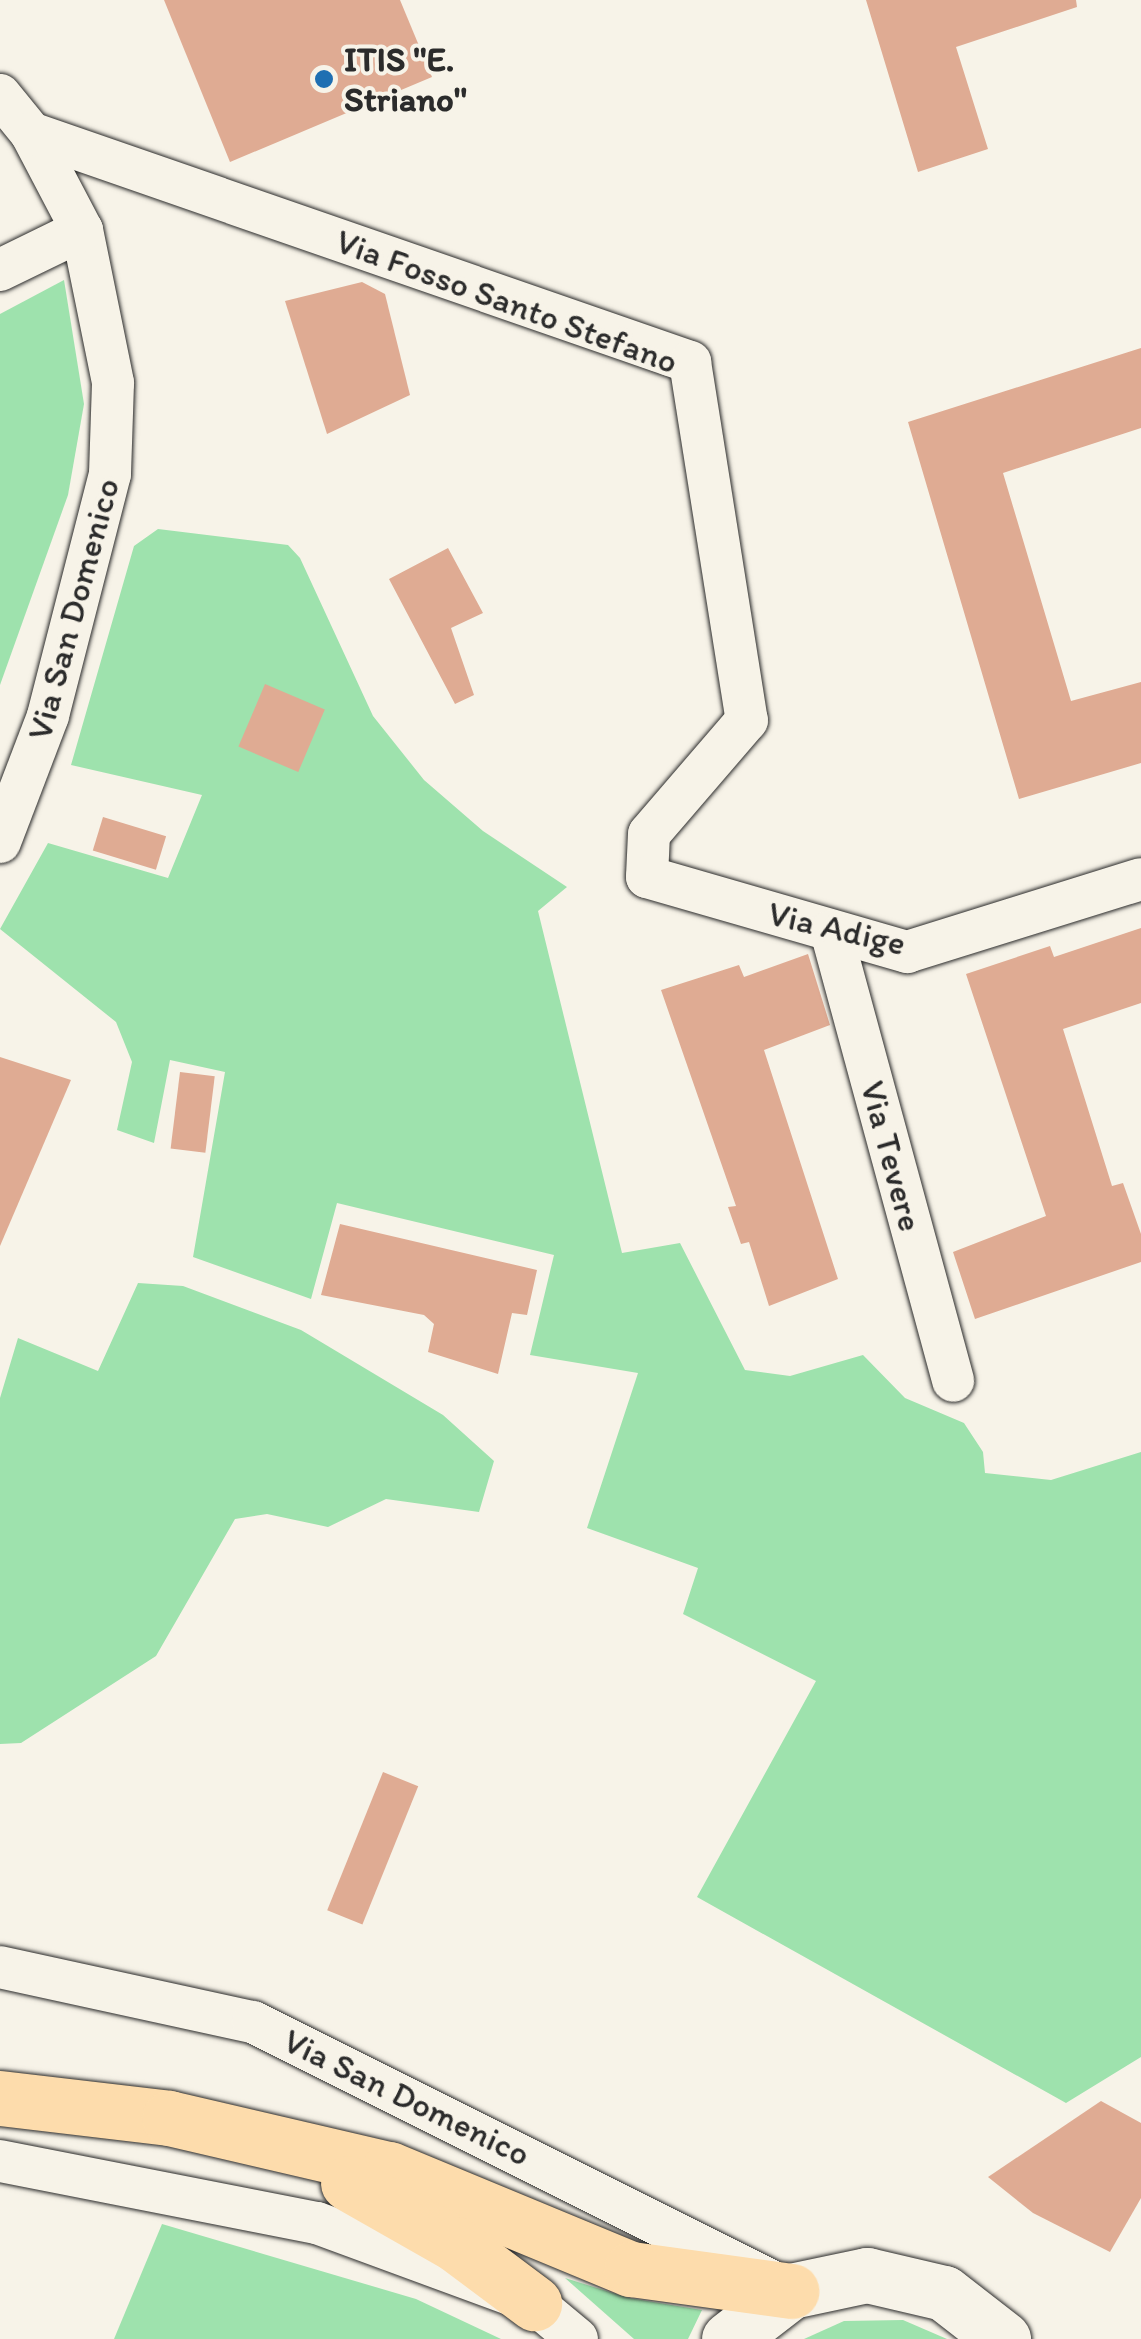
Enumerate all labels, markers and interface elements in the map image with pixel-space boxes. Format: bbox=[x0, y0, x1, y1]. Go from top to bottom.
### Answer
place label: ITIS ''E. Striano'' bbox=[344, 38, 467, 120]
marker: ITIS ''E. Striano'' bbox=[313, 68, 335, 90]
street label: Via Fosso Santo Stefano bbox=[331, 220, 683, 382]
street label: Via San Domenico bbox=[18, 474, 128, 744]
street label: Via Adige bbox=[764, 892, 910, 964]
street label: Via Tevere bbox=[852, 1078, 932, 1234]
street label: Via San Domenico bbox=[277, 2019, 537, 2175]

